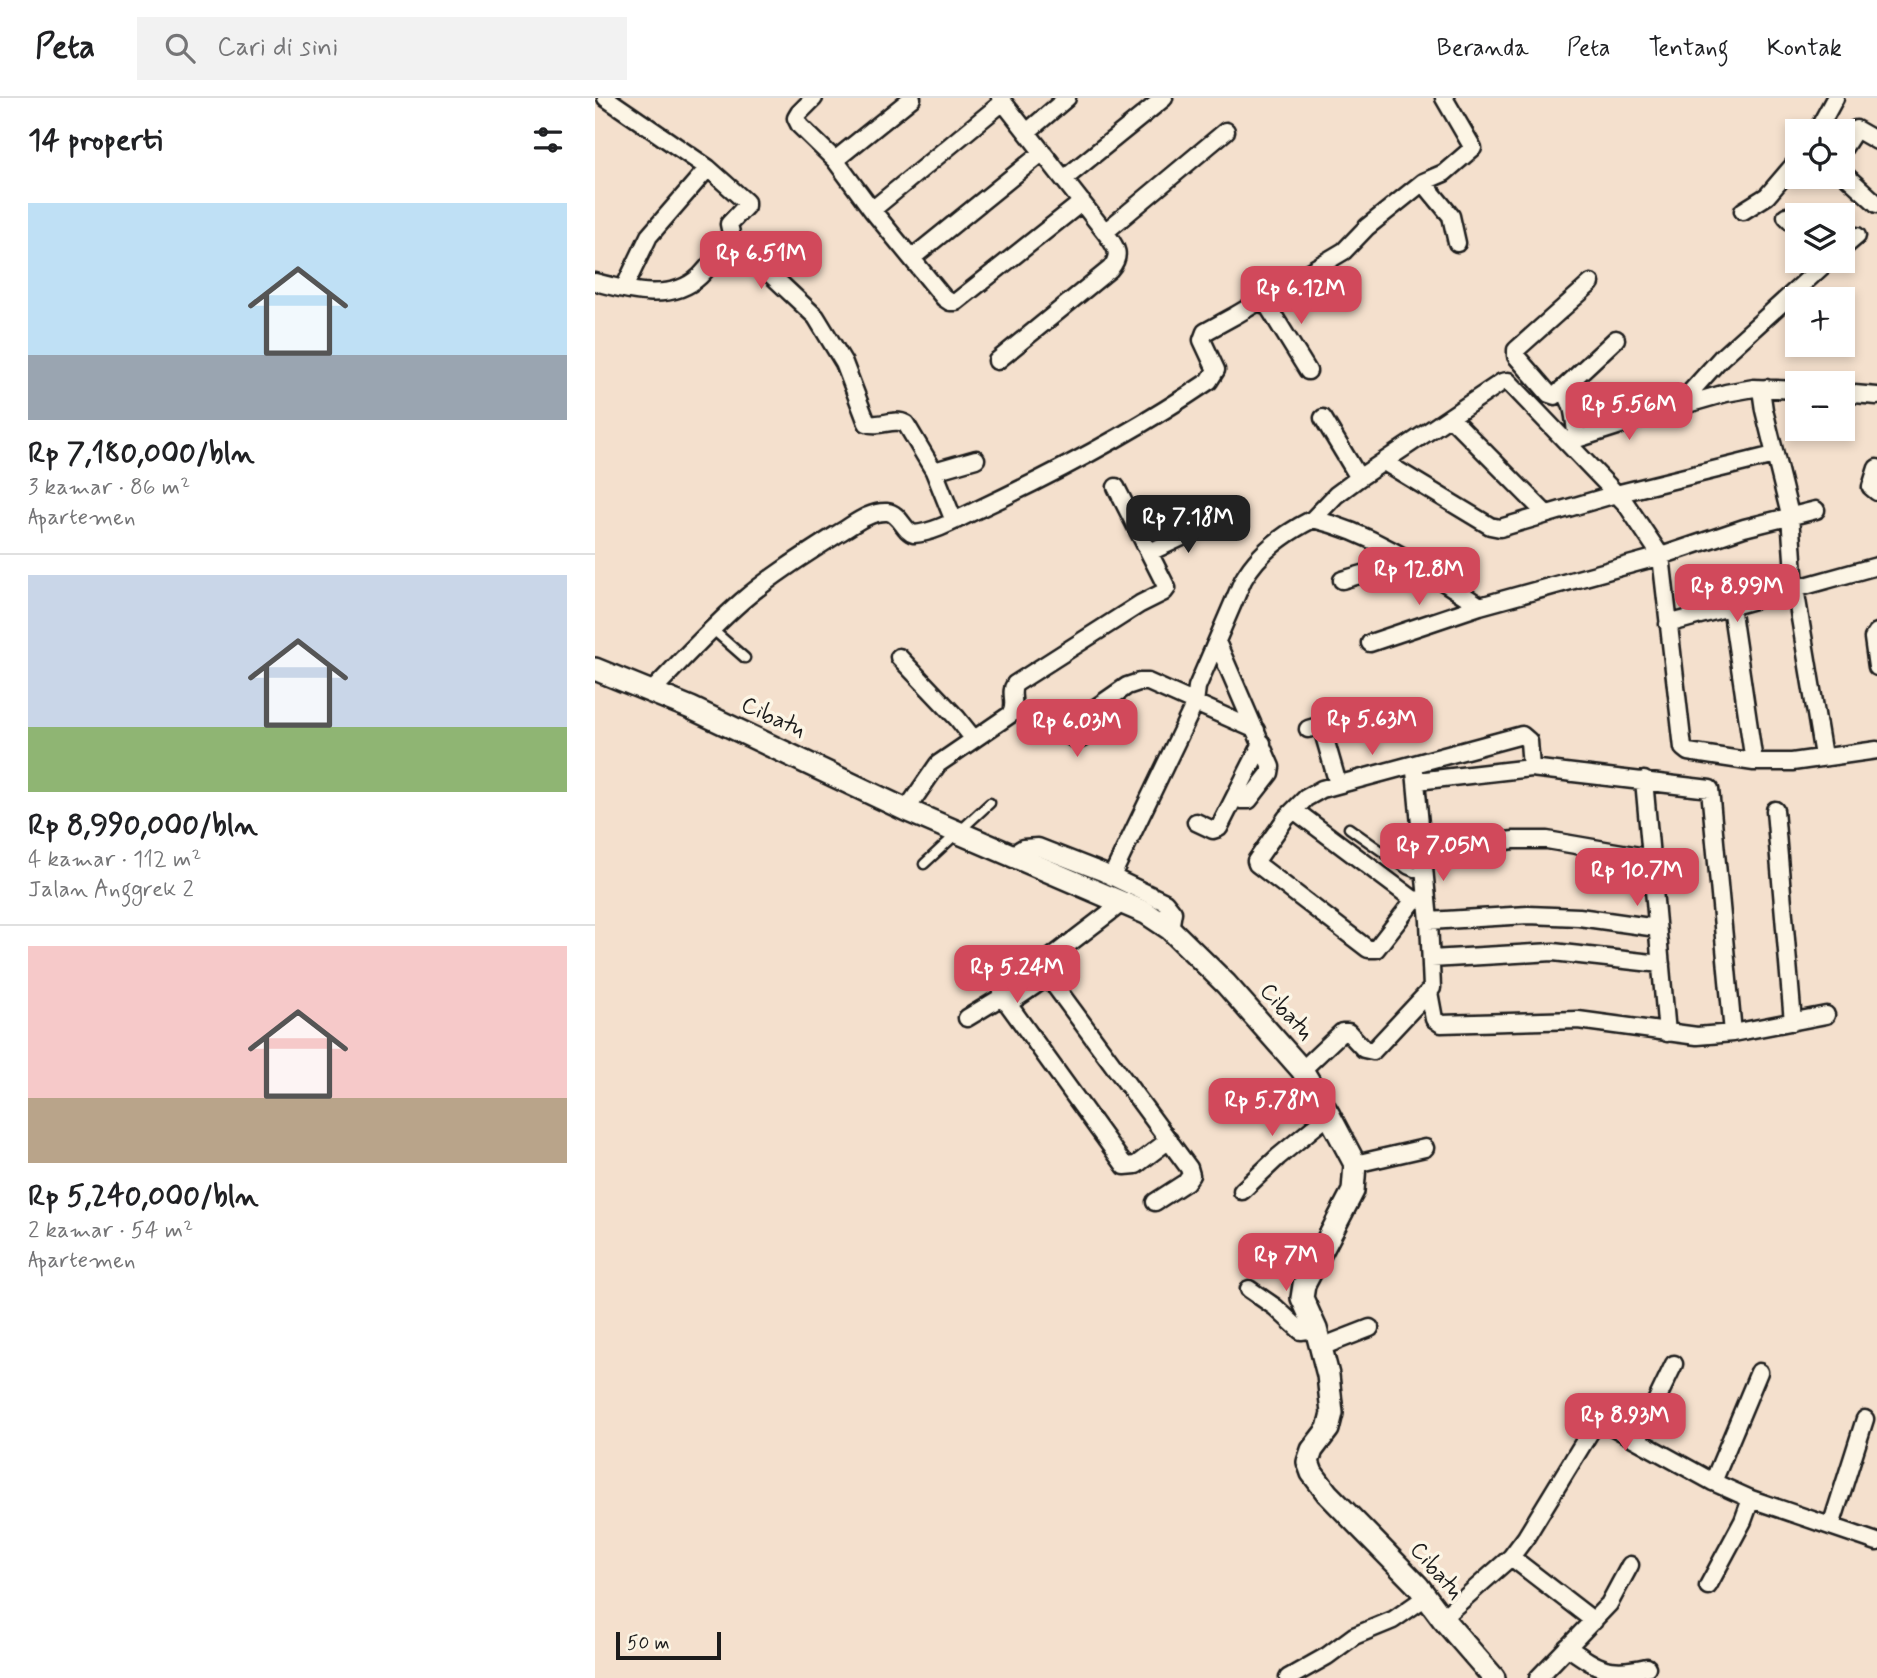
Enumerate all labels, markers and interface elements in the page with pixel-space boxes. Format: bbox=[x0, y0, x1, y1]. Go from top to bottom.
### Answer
search box bbox=[137, 17, 627, 80]
text: Peta bbox=[35, 26, 95, 70]
icon: search bbox=[161, 29, 199, 67]
text: Cari di sini bbox=[217, 31, 338, 65]
text: Beranda bbox=[1437, 33, 1529, 64]
text: Peta bbox=[1567, 33, 1610, 64]
text: Tentang bbox=[1648, 33, 1729, 64]
text: Kontak bbox=[1767, 33, 1842, 64]
map controls bbox=[1785, 119, 1855, 441]
button: locate bbox=[1785, 119, 1855, 189]
text: 14 properti bbox=[28, 121, 162, 160]
icon: filters bbox=[529, 121, 567, 159]
button: layers bbox=[1785, 203, 1855, 273]
pin: Rp 6.51M bbox=[689, 232, 833, 291]
text: Rp 6.51M bbox=[716, 239, 806, 269]
icon: home bbox=[235, 248, 361, 374]
pin: Rp 6.12M bbox=[1229, 266, 1373, 326]
text: Rp 6.12M bbox=[1257, 274, 1345, 304]
button: + bbox=[1785, 287, 1855, 357]
button: − bbox=[1785, 371, 1855, 441]
pin: Rp 5.56M bbox=[1557, 382, 1701, 442]
text: Rp 5.56M bbox=[1582, 390, 1676, 420]
text: Rp 7,180,000/bln bbox=[28, 434, 254, 473]
text: 3 kamar · 86 m² bbox=[28, 473, 190, 503]
pin: Rp 7.18M bbox=[1116, 496, 1260, 555]
text: Apartemen bbox=[28, 503, 136, 533]
text: Rp 7.18M bbox=[1142, 503, 1234, 533]
pin: Rp 12.8M bbox=[1347, 547, 1491, 607]
text: Rp 12.8M bbox=[1374, 555, 1464, 585]
pin: Rp 8.99M bbox=[1665, 564, 1809, 624]
text: Rp 8.99M bbox=[1691, 572, 1783, 602]
icon: home bbox=[235, 620, 361, 746]
street label: Cibatu bbox=[736, 690, 810, 746]
pin: Rp 5.63M bbox=[1300, 698, 1444, 757]
pin: Rp 6.03M bbox=[1005, 700, 1149, 759]
text: Rp 5.63M bbox=[1327, 705, 1417, 735]
text: Rp 6.03M bbox=[1032, 707, 1122, 737]
text: Rp 8,990,000/bln bbox=[28, 806, 258, 845]
pin: Rp 7.05M bbox=[1371, 824, 1515, 883]
text: Rp 7.05M bbox=[1396, 831, 1490, 861]
text: 4 kamar · 112 m² bbox=[28, 845, 201, 875]
pin: Rp 10.7M bbox=[1565, 848, 1709, 908]
text: Rp 10.7M bbox=[1591, 856, 1683, 886]
text: Jalan Anggrek 2 bbox=[28, 875, 194, 905]
pin: Rp 5.24M bbox=[945, 946, 1089, 1005]
text: Rp 5.24M bbox=[970, 953, 1064, 983]
street label: Cibatu bbox=[1252, 977, 1320, 1047]
icon: home bbox=[235, 991, 361, 1117]
pin: Rp 5.78M bbox=[1200, 1079, 1344, 1138]
text: Rp 5.78M bbox=[1224, 1086, 1320, 1116]
text: Rp 5,240,000/bln bbox=[28, 1177, 259, 1216]
text: 2 kamar · 54 m² bbox=[28, 1216, 193, 1246]
pin: Rp 7M bbox=[1237, 1234, 1335, 1293]
text: Rp 7M bbox=[1254, 1241, 1318, 1271]
text: Apartemen bbox=[28, 1246, 136, 1276]
pin: Rp 8.93M bbox=[1553, 1394, 1697, 1453]
text: Rp 8.93M bbox=[1581, 1401, 1669, 1431]
street label: Cibatu bbox=[1402, 1536, 1470, 1606]
scale bar bbox=[616, 1629, 721, 1661]
text: 50 m bbox=[627, 1631, 670, 1656]

